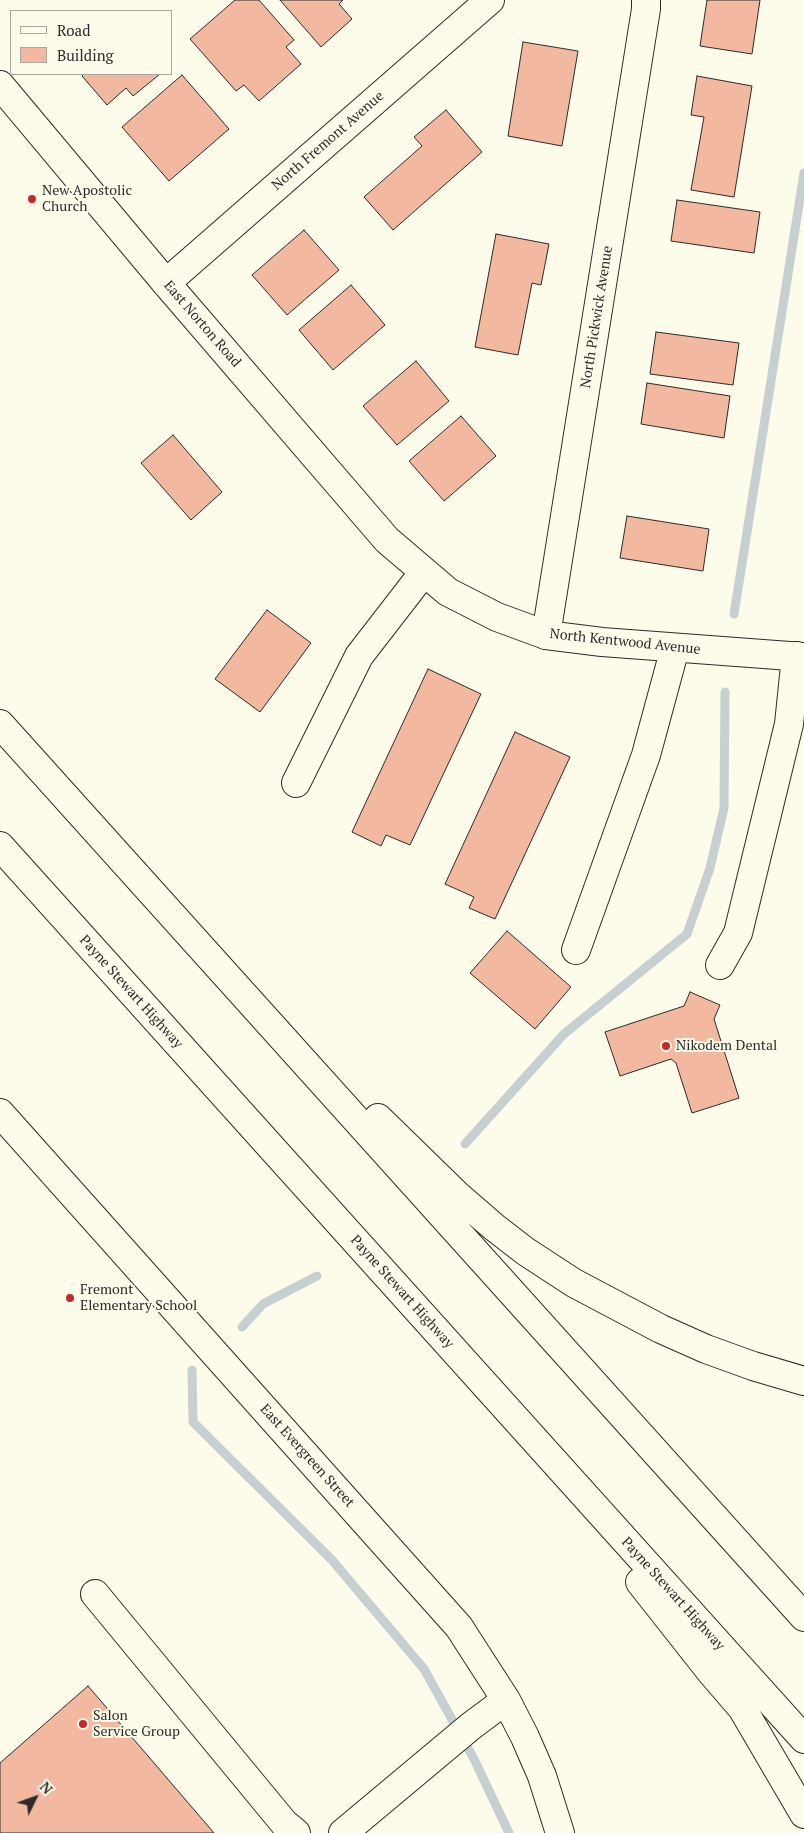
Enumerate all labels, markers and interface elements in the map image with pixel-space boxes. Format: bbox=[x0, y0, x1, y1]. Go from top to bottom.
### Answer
legend bbox=[10, 10, 172, 75]
text: Road bbox=[57, 20, 90, 40]
text: Building bbox=[57, 45, 114, 65]
street label: North Fremont Avenue bbox=[269, 88, 387, 194]
place label: New Apostolic Church bbox=[42, 183, 132, 216]
marker: New Apostolic Church bbox=[26, 193, 38, 205]
street label: North Pickwick Avenue bbox=[577, 245, 617, 389]
street label: East Norton Road bbox=[160, 277, 244, 371]
street label: North Kentwood Avenue bbox=[549, 626, 701, 658]
street label: Payne Stewart Highway bbox=[76, 932, 186, 1052]
place label: Nikodem Dental bbox=[676, 1038, 777, 1054]
marker: Nikodem Dental bbox=[660, 1040, 672, 1052]
street label: Payne Stewart Highway bbox=[347, 1232, 457, 1352]
place label: Fremont Elementary School bbox=[80, 1282, 197, 1314]
marker: Fremont Elementary School bbox=[64, 1292, 76, 1304]
street label: East Evergreen Street bbox=[256, 1401, 358, 1511]
street label: Payne Stewart Highway bbox=[618, 1534, 728, 1654]
place label: Salon Service Group bbox=[93, 1708, 180, 1740]
marker: Salon Service Group bbox=[77, 1718, 89, 1730]
north arrow bbox=[10, 1773, 60, 1823]
text: N bbox=[36, 1777, 57, 1798]

